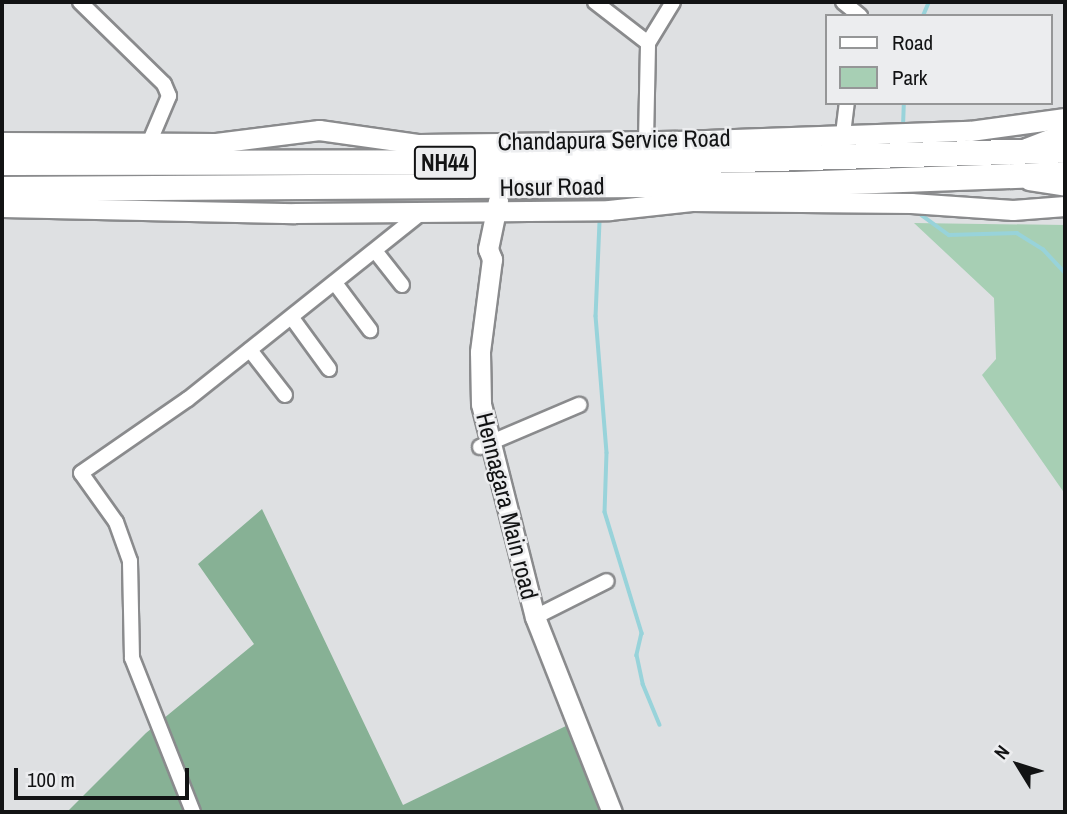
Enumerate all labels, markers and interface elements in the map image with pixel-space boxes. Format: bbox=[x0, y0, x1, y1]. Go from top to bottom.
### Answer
legend bbox=[825, 14, 1053, 105]
text: Road bbox=[892, 28, 933, 57]
text: Park bbox=[892, 63, 927, 92]
street label: Chandapura Service Road bbox=[497, 124, 731, 156]
road number: NH44 bbox=[414, 144, 476, 182]
street label: Hosur Road bbox=[499, 172, 605, 202]
street label: Hennagara Main road bbox=[470, 410, 544, 602]
north arrow bbox=[983, 730, 1053, 800]
text: N bbox=[988, 740, 1015, 765]
scale bar bbox=[18, 754, 192, 798]
text: 100 m bbox=[27, 765, 75, 794]

